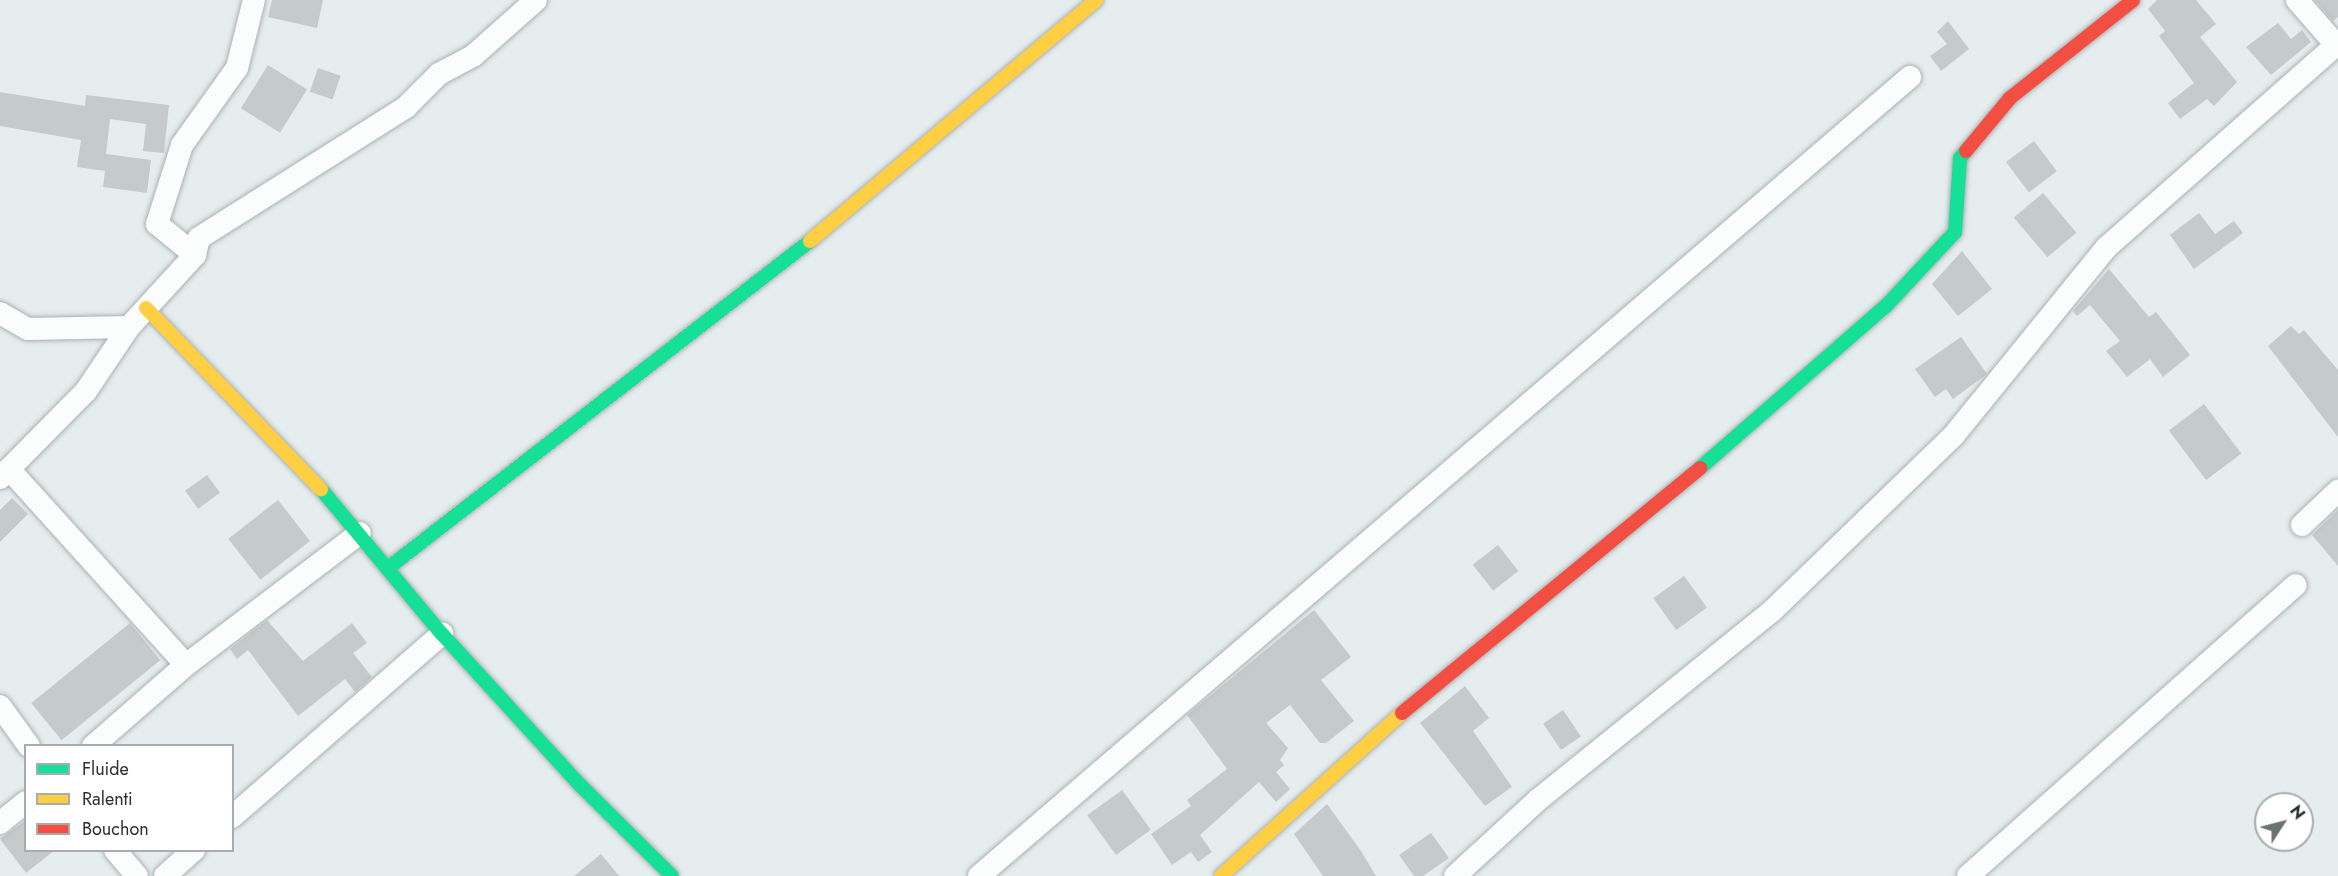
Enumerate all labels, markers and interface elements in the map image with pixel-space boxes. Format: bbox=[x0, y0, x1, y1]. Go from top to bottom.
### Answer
legend bbox=[24, 744, 234, 852]
text: Fluide bbox=[82, 756, 129, 782]
text: Ralenti bbox=[82, 786, 133, 812]
north arrow bbox=[2254, 792, 2314, 852]
text: N bbox=[2284, 800, 2310, 824]
text: Bouchon bbox=[82, 816, 149, 842]

